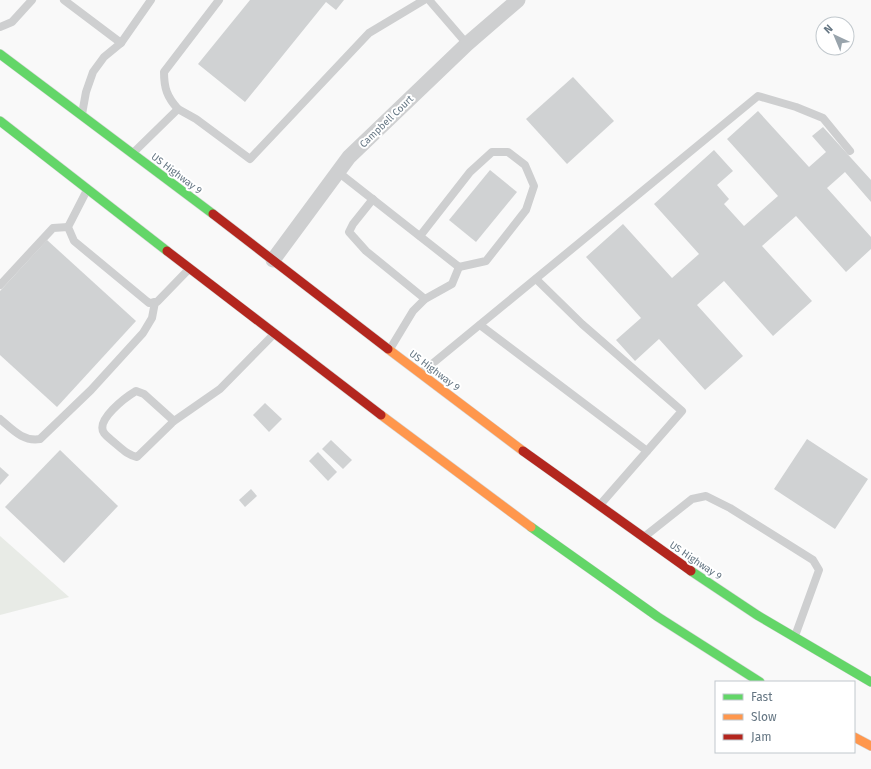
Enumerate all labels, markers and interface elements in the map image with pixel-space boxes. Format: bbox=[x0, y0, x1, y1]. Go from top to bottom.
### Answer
north arrow bbox=[815, 16, 855, 56]
text: N bbox=[821, 22, 836, 36]
street label: Campbell Court bbox=[357, 93, 416, 150]
street label: US Highway 9 bbox=[149, 151, 204, 197]
street label: US Highway 9 bbox=[407, 348, 462, 394]
street label: US Highway 9 bbox=[667, 539, 724, 583]
legend bbox=[715, 681, 855, 753]
text: Fast bbox=[751, 690, 773, 704]
text: Slow bbox=[751, 710, 777, 724]
text: Jam bbox=[751, 730, 771, 744]

